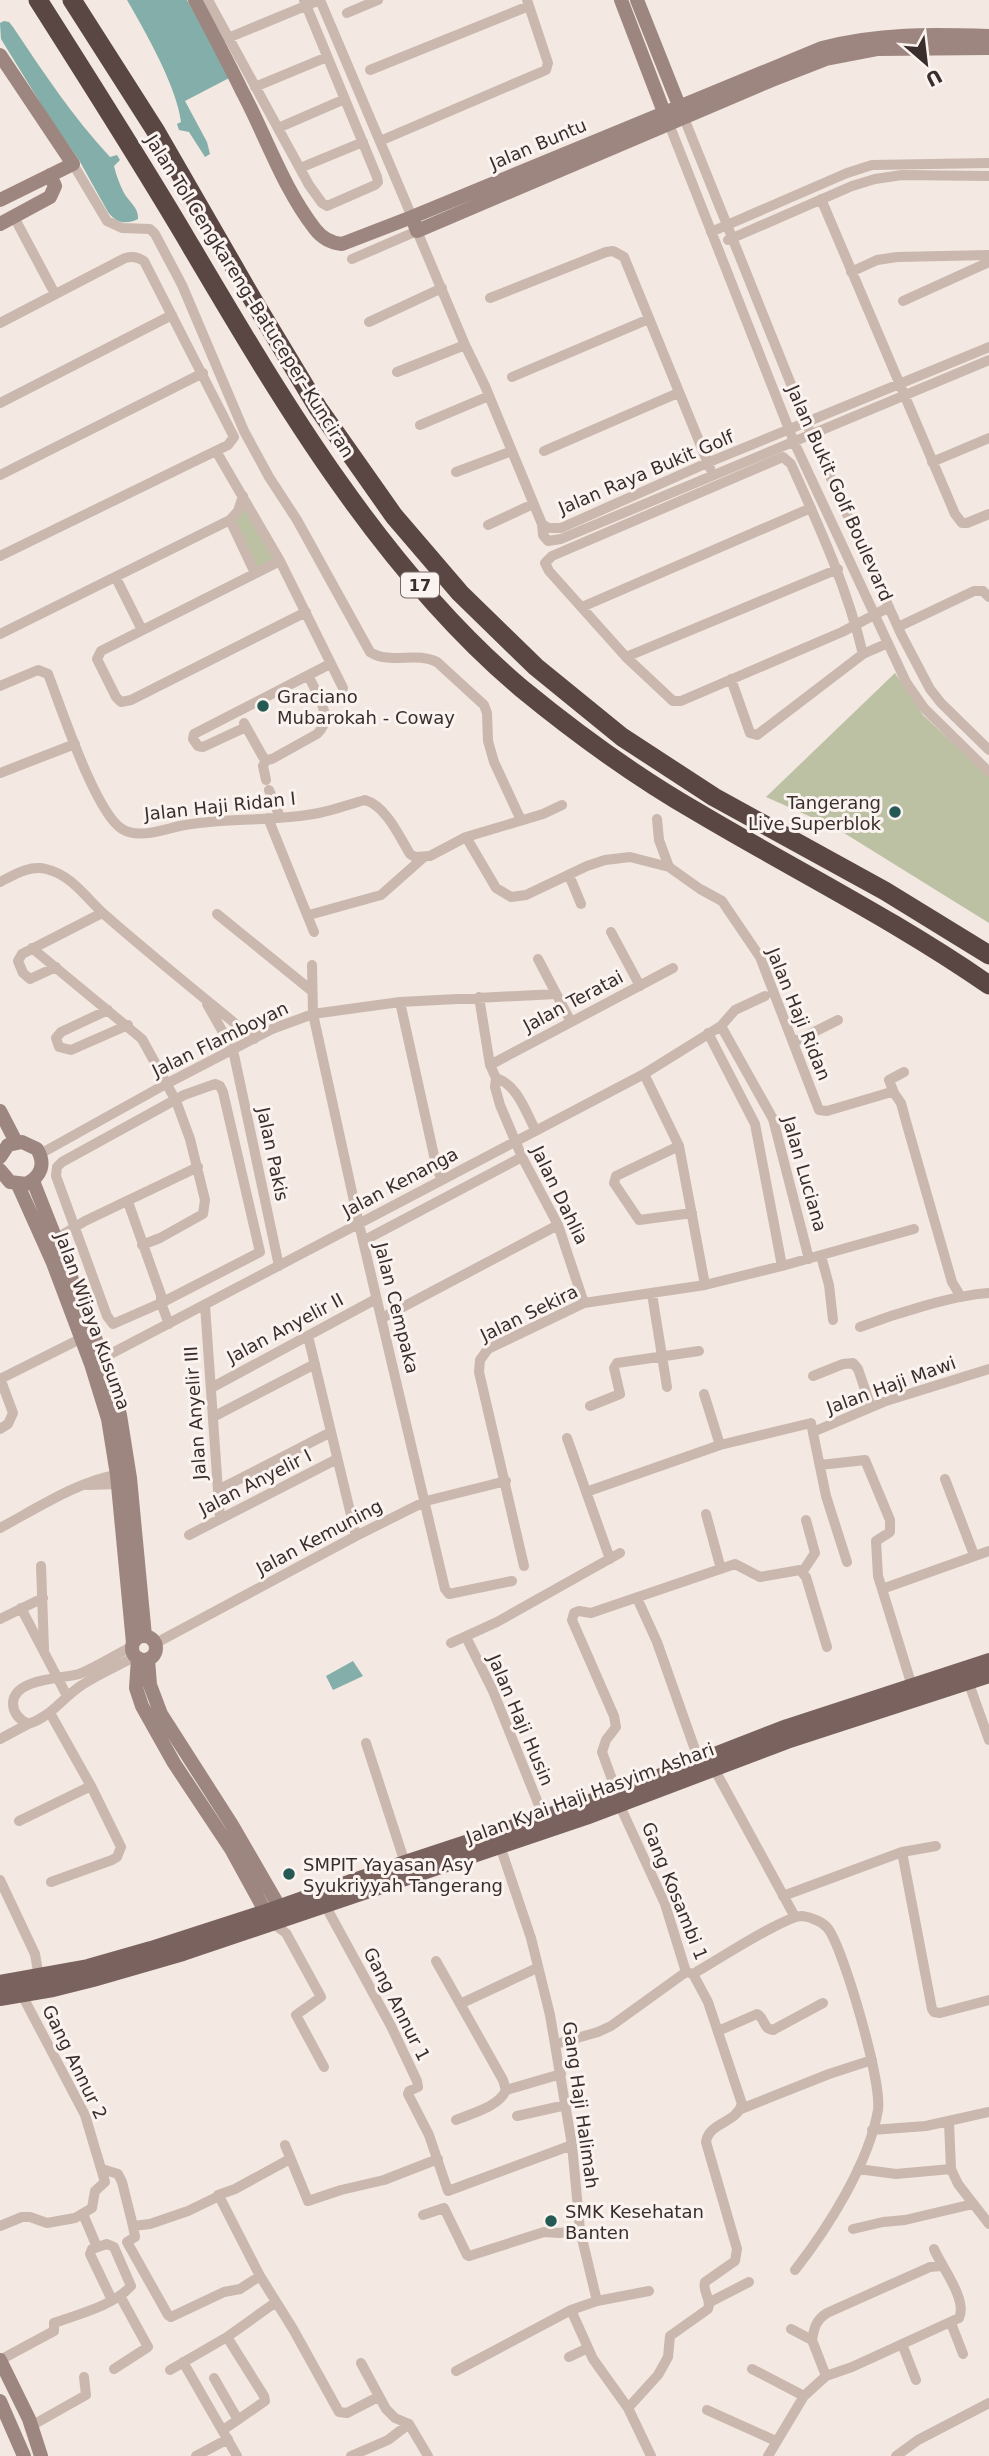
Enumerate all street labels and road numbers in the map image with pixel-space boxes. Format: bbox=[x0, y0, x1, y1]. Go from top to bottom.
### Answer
street label: Jalan Buntu bbox=[486, 114, 590, 174]
street label: Jalan Tol Cengkareng–Batuceper–Kunciran bbox=[141, 130, 359, 461]
street label: Jalan Bukit Golf Boulevard bbox=[782, 381, 897, 604]
street label: Jalan Raya Bukit Golf bbox=[554, 425, 737, 519]
road number: 17 bbox=[401, 572, 439, 598]
street label: Jalan Haji Ridan I bbox=[142, 788, 297, 825]
street label: Jalan Haji Ridan bbox=[762, 944, 835, 1083]
street label: Jalan Teratai bbox=[519, 966, 627, 1037]
street label: Jalan Flamboyan bbox=[148, 997, 292, 1082]
street label: Jalan Pakis bbox=[253, 1104, 293, 1203]
street label: Jalan Luciana bbox=[778, 1113, 831, 1234]
street label: Jalan Dahlia bbox=[527, 1141, 593, 1248]
street label: Jalan Kenanga bbox=[338, 1143, 461, 1222]
street label: Jalan Wijaya Kusuma bbox=[51, 1229, 135, 1412]
street label: Jalan Cempaka bbox=[370, 1239, 423, 1376]
street label: Jalan Sekira bbox=[476, 1280, 581, 1346]
street label: Jalan Anyelir II bbox=[222, 1289, 347, 1368]
street label: Jalan Anyelir III bbox=[180, 1345, 210, 1482]
street label: Jalan Haji Mawi bbox=[823, 1352, 959, 1418]
street label: Jalan Anyelir I bbox=[194, 1445, 315, 1520]
street label: Jalan Kemuning bbox=[252, 1495, 386, 1580]
street label: Jalan Haji Husin bbox=[483, 1650, 558, 1789]
street label: Jalan Kyai Haji Hasyim Ashari bbox=[462, 1738, 717, 1848]
street label: Gang Kosambi 1 bbox=[638, 1819, 712, 1963]
street label: Gang Annur 1 bbox=[359, 1944, 435, 2064]
street label: Gang Annur 2 bbox=[38, 2001, 112, 2123]
street label: Gang Haji Halimah bbox=[559, 2020, 603, 2190]

